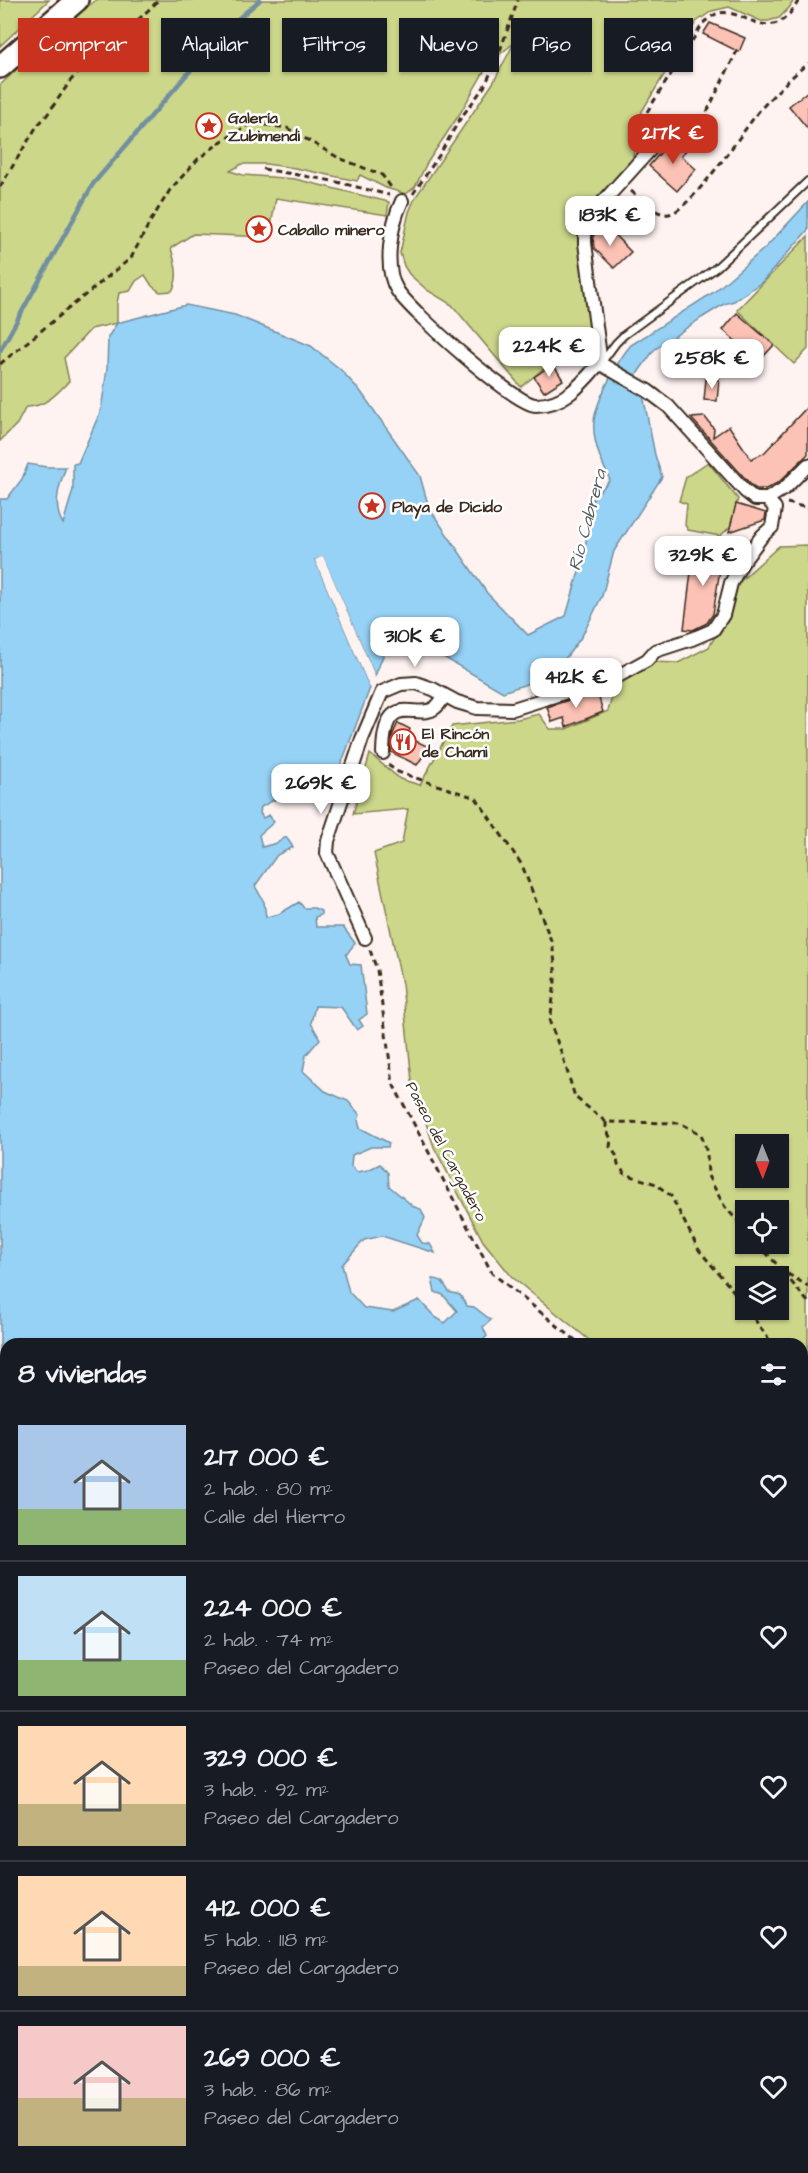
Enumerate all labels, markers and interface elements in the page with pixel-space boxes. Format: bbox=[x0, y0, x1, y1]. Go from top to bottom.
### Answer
chip: Comprar bbox=[18, 18, 149, 72]
chip: Alquilar bbox=[161, 18, 270, 72]
chip: Filtros bbox=[282, 18, 387, 72]
chip: Nuevo bbox=[399, 18, 499, 72]
chip: Piso bbox=[511, 18, 592, 72]
chip: Casa bbox=[604, 18, 693, 72]
place label: Galería Zubimendi bbox=[228, 107, 300, 147]
place icon: Galería Zubimendi bbox=[194, 111, 224, 141]
pin: 217K € bbox=[624, 114, 722, 165]
text: 217K € bbox=[642, 119, 704, 147]
pin: 183K € bbox=[561, 196, 659, 247]
text: 183K € bbox=[579, 201, 641, 229]
place icon: Caballo minero bbox=[244, 214, 274, 244]
place label: Caballo minero bbox=[278, 219, 385, 241]
pin: 224K € bbox=[500, 327, 598, 378]
text: 224K € bbox=[513, 332, 585, 360]
pin: 258K € bbox=[663, 339, 761, 390]
text: 258K € bbox=[675, 344, 749, 372]
water label: Río Cabrera bbox=[562, 466, 613, 573]
place icon: Playa de Dicido bbox=[357, 491, 387, 521]
place label: Playa de Dicido bbox=[392, 496, 503, 519]
pin: 329K € bbox=[654, 536, 752, 587]
text: 329K € bbox=[668, 541, 738, 569]
pin: 310K € bbox=[366, 617, 464, 668]
text: 310K € bbox=[384, 622, 446, 650]
pin: 412K € bbox=[527, 658, 625, 709]
text: 412K € bbox=[544, 663, 608, 691]
place label: El Rincón de Chami bbox=[421, 723, 489, 763]
restaurant icon: El Rincón de Chami bbox=[388, 727, 418, 757]
pin: 269K € bbox=[272, 764, 370, 815]
text: 269K € bbox=[285, 769, 357, 797]
street label: Paseo del Cargadero bbox=[399, 1078, 492, 1226]
north arrow bbox=[735, 1134, 789, 1188]
map controls bbox=[735, 1134, 789, 1320]
button: locate bbox=[735, 1200, 789, 1254]
button: layers bbox=[735, 1266, 789, 1320]
text: 8 viviendas bbox=[18, 1356, 147, 1392]
icon: filters bbox=[757, 1358, 790, 1391]
text: 217 000 € bbox=[204, 1439, 329, 1475]
icon: home bbox=[66, 1449, 138, 1521]
icon: heart bbox=[757, 1469, 790, 1502]
text: 2 hab. · 80 m² bbox=[204, 1475, 333, 1503]
text: Calle del Hierro bbox=[204, 1503, 345, 1531]
text: 224 000 € bbox=[204, 1590, 342, 1626]
icon: home bbox=[66, 1600, 138, 1672]
icon: heart bbox=[757, 1620, 790, 1653]
text: 2 hab. · 74 m² bbox=[204, 1626, 333, 1654]
text: Paseo del Cargadero bbox=[204, 1654, 399, 1682]
text: 329 000 € bbox=[204, 1740, 338, 1776]
icon: home bbox=[66, 1750, 138, 1822]
icon: heart bbox=[757, 1770, 790, 1803]
text: 3 hab. · 92 m² bbox=[204, 1776, 329, 1804]
text: Paseo del Cargadero bbox=[204, 1804, 399, 1832]
text: 412 000 € bbox=[204, 1890, 331, 1926]
icon: home bbox=[66, 1900, 138, 1972]
icon: heart bbox=[757, 1920, 790, 1953]
text: 5 hab. · 118 m² bbox=[204, 1926, 328, 1954]
text: Paseo del Cargadero bbox=[204, 1954, 399, 1982]
text: 269 000 € bbox=[204, 2040, 341, 2076]
icon: home bbox=[66, 2050, 138, 2122]
icon: heart bbox=[757, 2070, 790, 2103]
text: 3 hab. · 86 m² bbox=[204, 2076, 332, 2104]
text: Paseo del Cargadero bbox=[204, 2104, 399, 2132]

